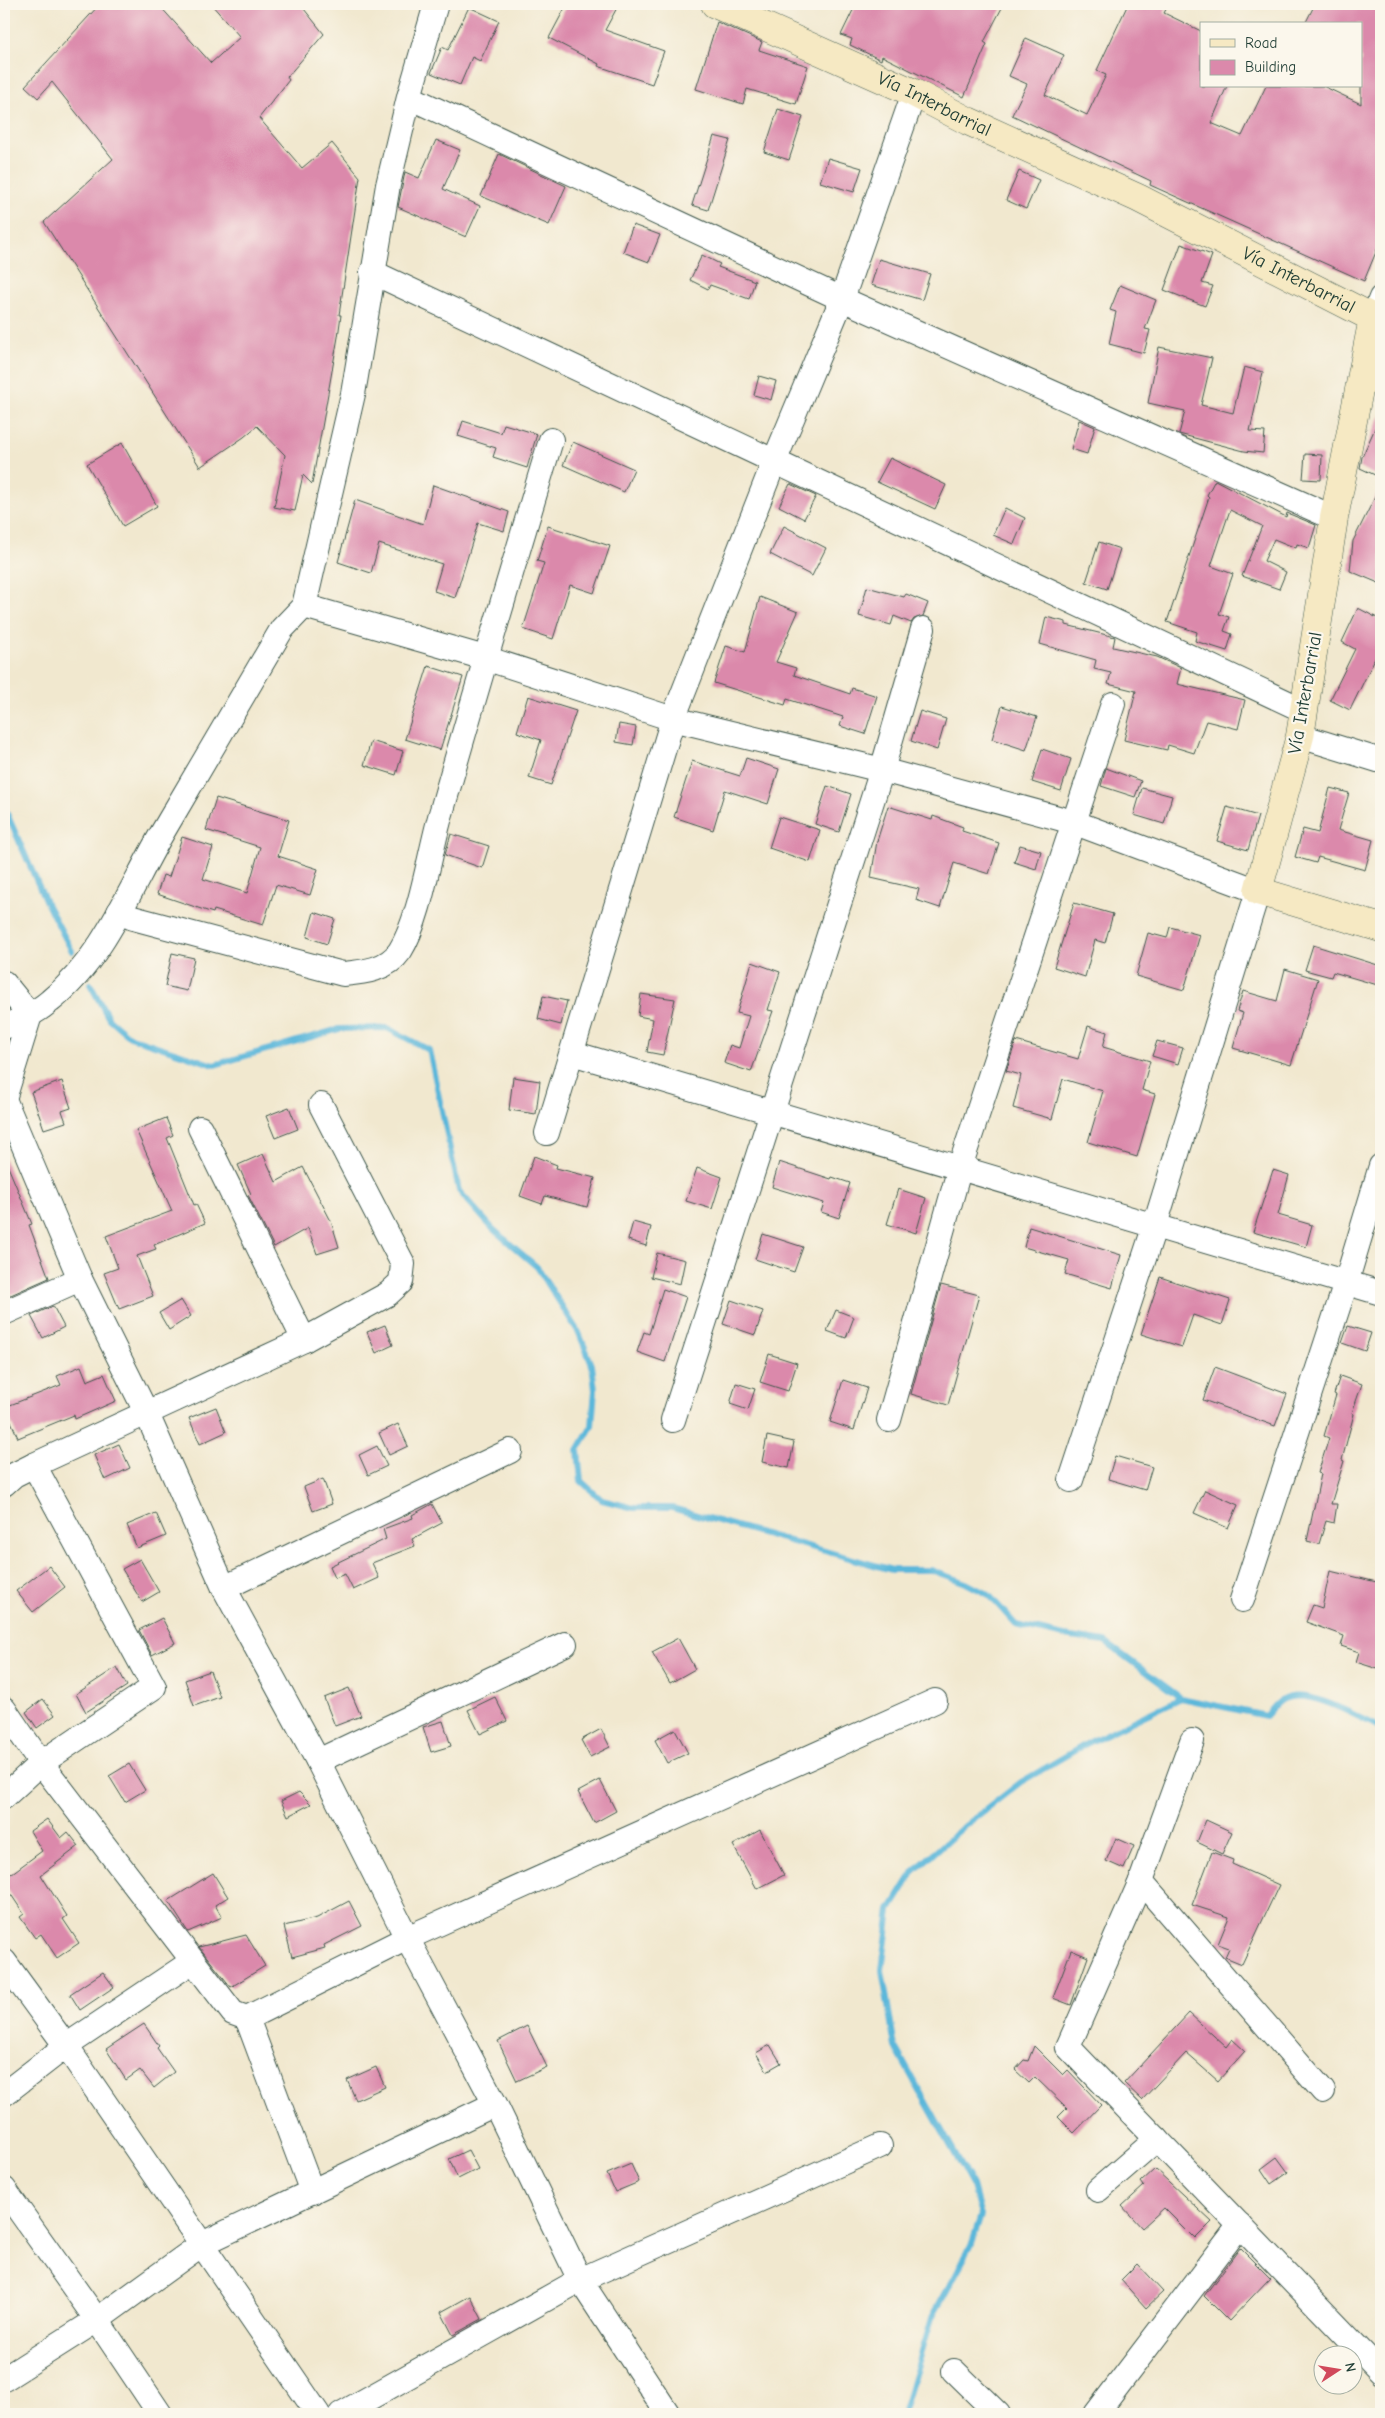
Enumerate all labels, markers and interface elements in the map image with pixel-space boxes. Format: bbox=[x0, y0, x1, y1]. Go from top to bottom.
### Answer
legend bbox=[1200, 22, 1362, 88]
text: Road bbox=[1245, 34, 1277, 52]
text: Building bbox=[1245, 58, 1296, 76]
street label: Vía Interbarrial bbox=[874, 67, 995, 141]
street label: Vía Interbarrial bbox=[1239, 242, 1359, 318]
street label: Vía Interbarrial bbox=[1283, 630, 1327, 756]
north arrow bbox=[1312, 2346, 1362, 2396]
text: N bbox=[1341, 2361, 1359, 2374]

